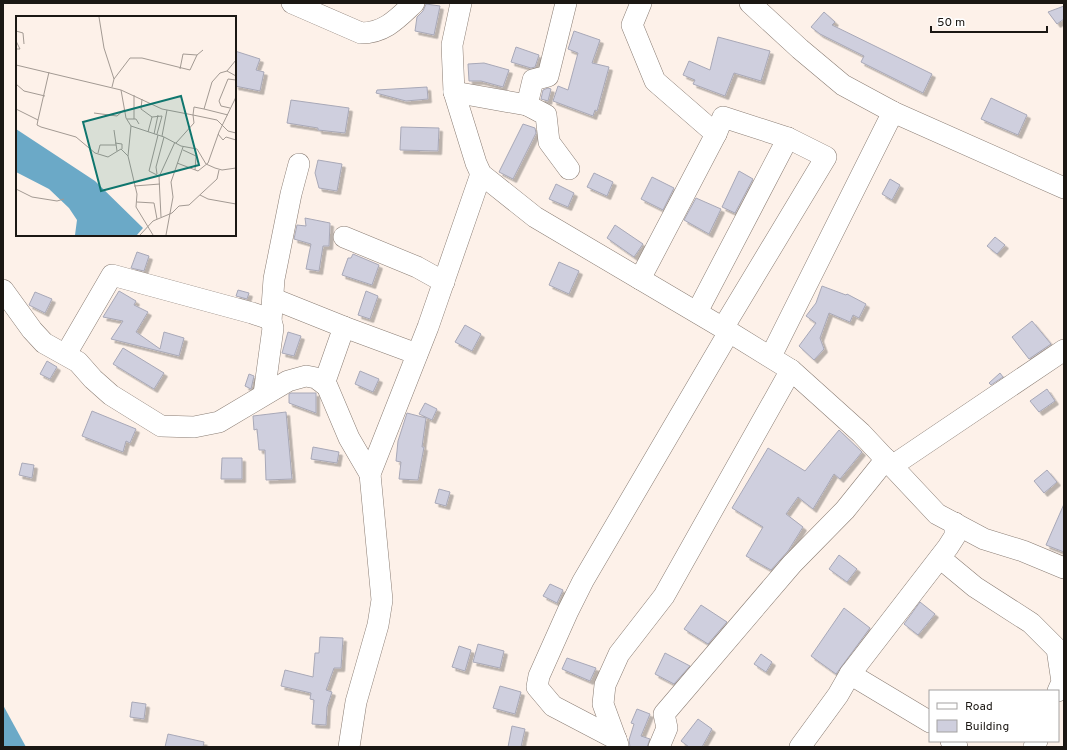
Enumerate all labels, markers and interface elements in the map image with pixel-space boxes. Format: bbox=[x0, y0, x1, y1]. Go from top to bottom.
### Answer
scale bar bbox=[931, 8, 1047, 34]
text: 50 m bbox=[937, 15, 965, 31]
inset map bbox=[16, 16, 236, 236]
legend bbox=[929, 690, 1059, 742]
text: Road bbox=[965, 699, 993, 715]
text: Building bbox=[965, 719, 1009, 735]

